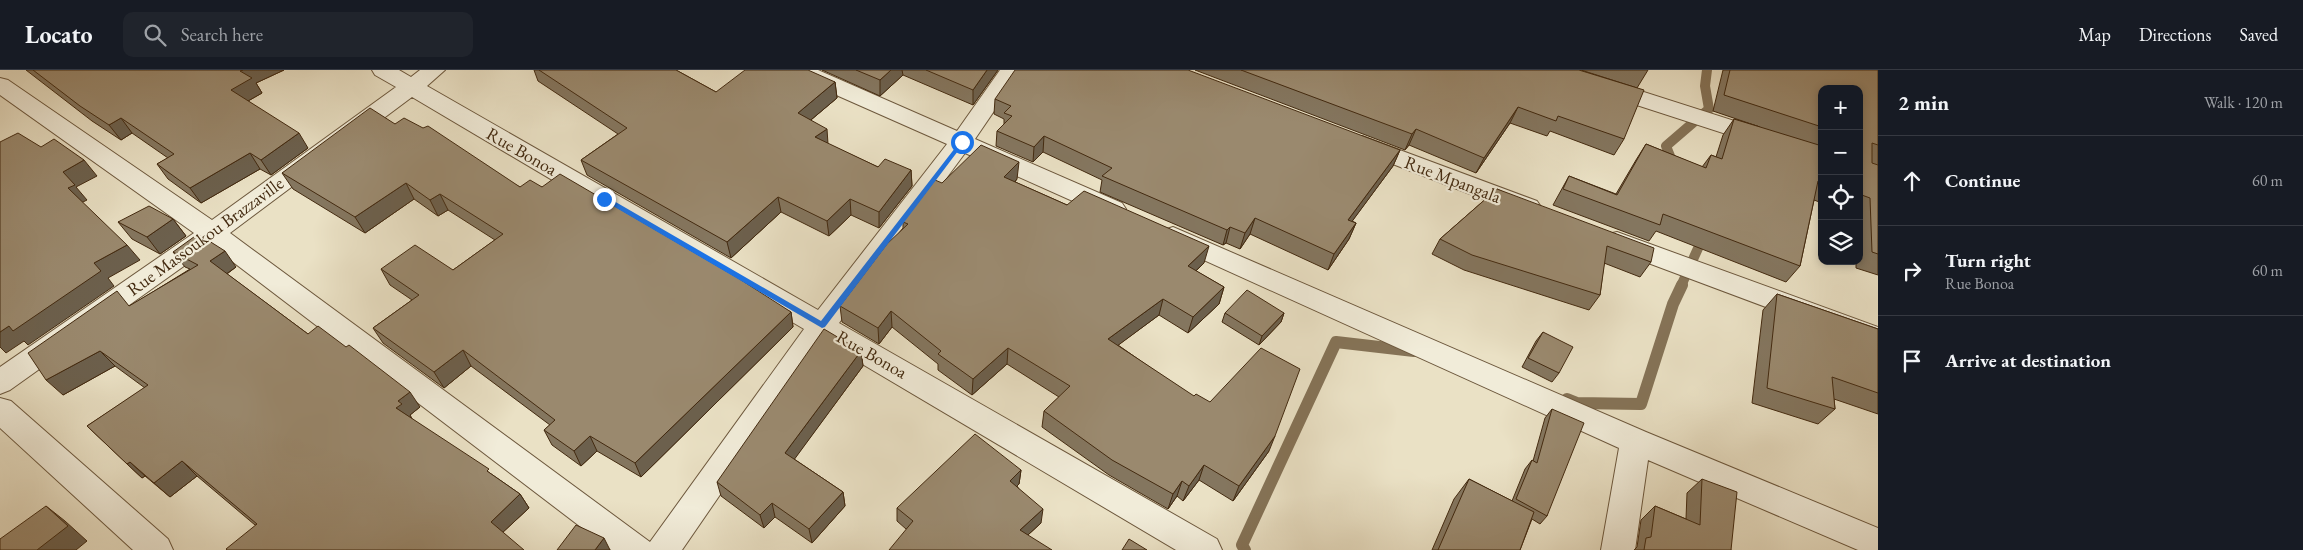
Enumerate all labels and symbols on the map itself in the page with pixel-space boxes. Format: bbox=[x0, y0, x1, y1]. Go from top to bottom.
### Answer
street label: Rue Bonoa bbox=[483, 122, 562, 181]
route start bbox=[951, 131, 974, 154]
street label: Rue Mpangala bbox=[1402, 150, 1505, 208]
street label: Rue Massoukou Brazzaville bbox=[122, 171, 288, 301]
route end bbox=[593, 188, 616, 211]
street label: Rue Bonoa bbox=[833, 325, 912, 384]

